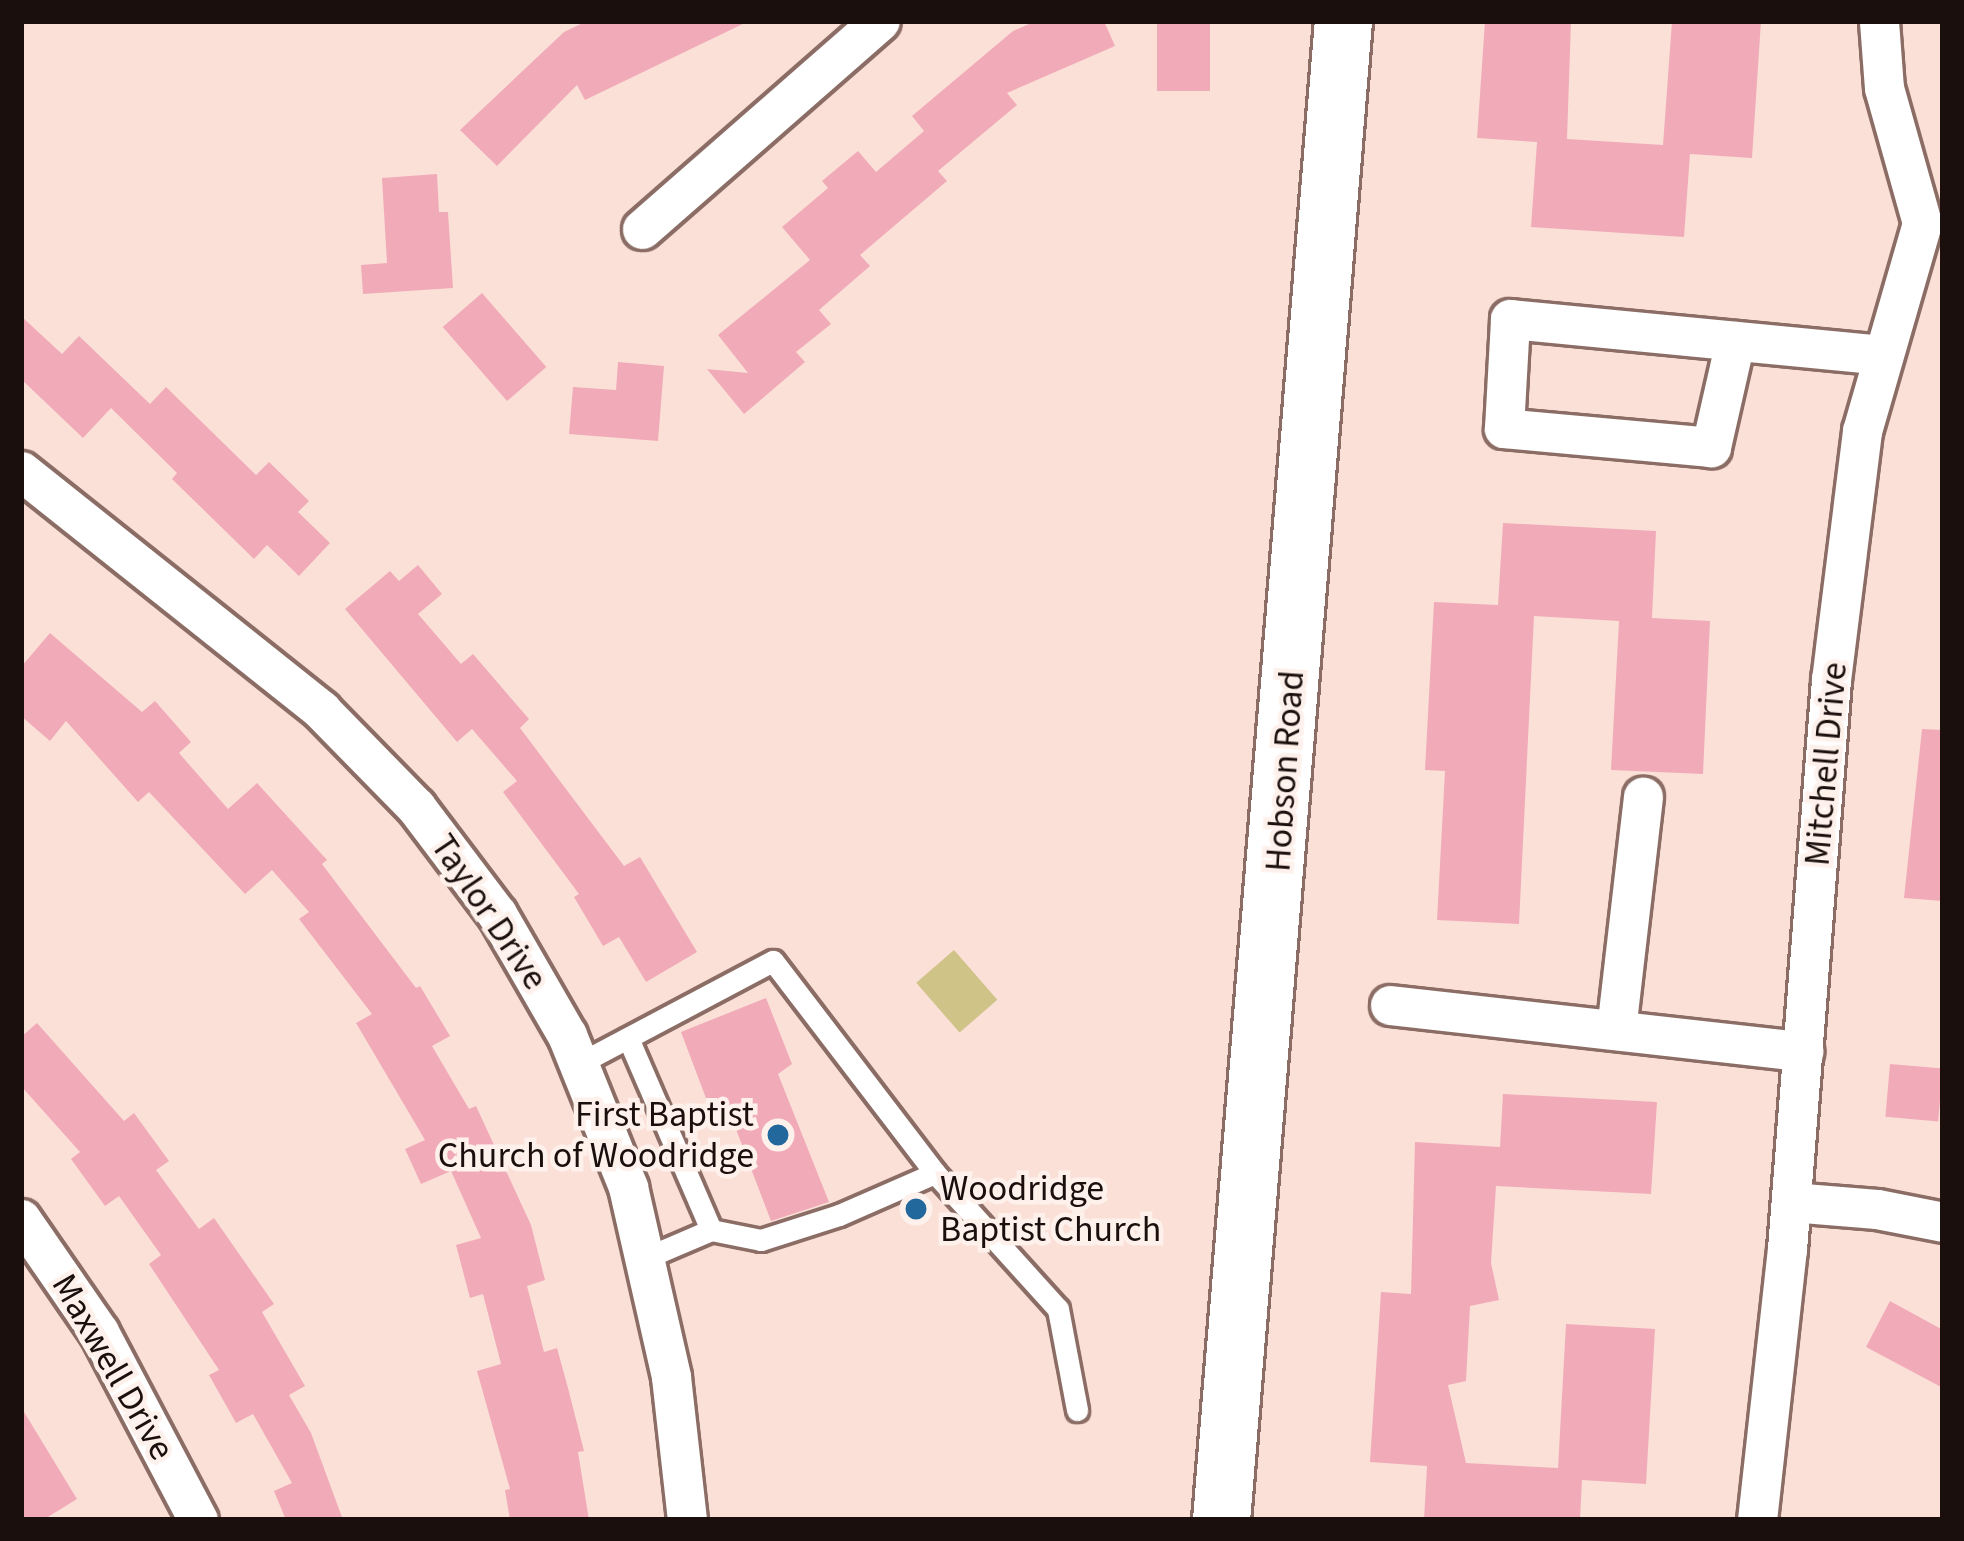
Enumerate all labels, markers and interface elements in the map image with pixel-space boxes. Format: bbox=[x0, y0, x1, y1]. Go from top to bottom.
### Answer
street label: Mitchell Drive bbox=[1796, 660, 1856, 868]
street label: Hobson Road bbox=[1256, 669, 1314, 873]
street label: Taylor Drive bbox=[421, 826, 557, 998]
place label: First Baptist Church of Woodridge bbox=[438, 1092, 754, 1177]
marker: First Baptist Church of Woodridge bbox=[765, 1122, 791, 1148]
place label: Woodridge Baptist Church bbox=[940, 1166, 1161, 1251]
marker: Woodridge Baptist Church bbox=[903, 1196, 929, 1222]
street label: Maxwell Drive bbox=[42, 1266, 184, 1468]

